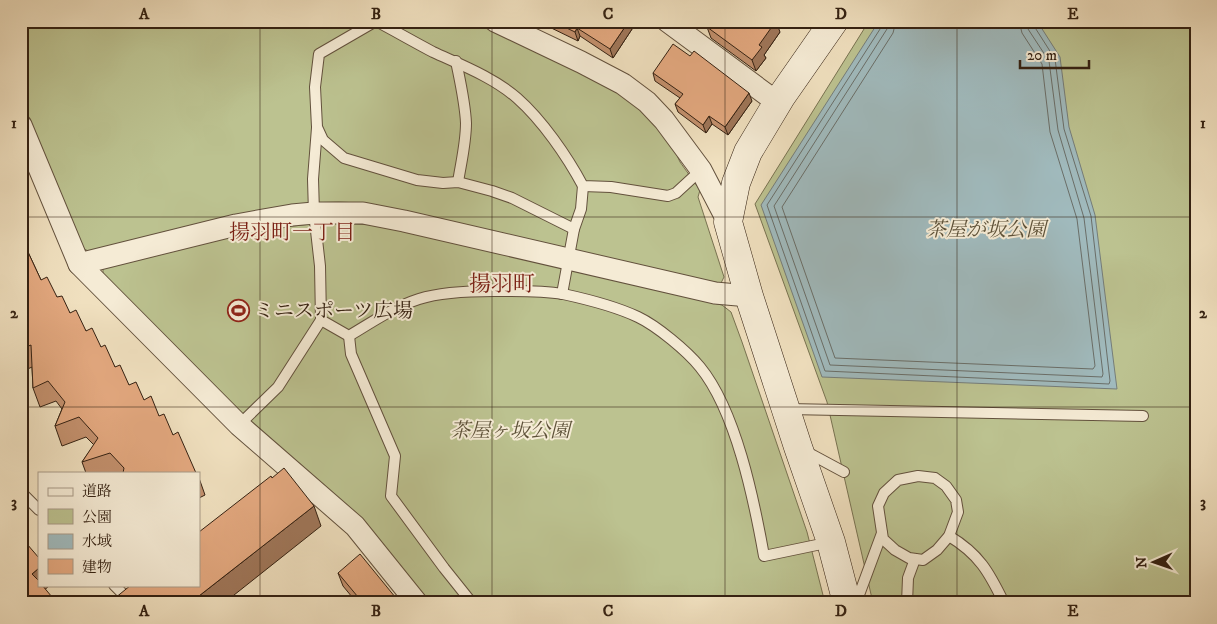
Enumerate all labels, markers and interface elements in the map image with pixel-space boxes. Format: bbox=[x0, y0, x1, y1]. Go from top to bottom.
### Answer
text: A bbox=[138, 4, 150, 24]
text: B bbox=[371, 4, 381, 24]
text: C bbox=[603, 4, 613, 24]
text: D bbox=[835, 4, 847, 24]
text: E bbox=[1067, 4, 1079, 24]
scale bar bbox=[1020, 38, 1088, 70]
text: 20 m bbox=[1027, 46, 1057, 65]
text: 1 bbox=[11, 113, 17, 133]
text: 1 bbox=[1200, 113, 1206, 133]
park label: 茶屋が坂公園 bbox=[926, 218, 1049, 243]
district label: 揚羽町一丁目 bbox=[229, 220, 355, 246]
district label: 揚羽町 bbox=[469, 271, 535, 298]
sports icon: ミニスポーツ広場 bbox=[226, 299, 250, 323]
place label: ミニスポーツ広場 bbox=[254, 299, 413, 324]
text: 2 bbox=[10, 303, 19, 323]
text: 2 bbox=[1199, 303, 1208, 323]
park label: 茶屋ヶ坂公園 bbox=[450, 419, 573, 444]
legend bbox=[38, 472, 200, 586]
text: 道路 bbox=[82, 482, 112, 501]
text: 3 bbox=[11, 492, 17, 512]
text: 3 bbox=[1200, 492, 1206, 512]
text: 公園 bbox=[82, 508, 112, 527]
text: 水域 bbox=[82, 532, 112, 551]
north arrow bbox=[1130, 536, 1180, 586]
text: N bbox=[1133, 556, 1151, 568]
text: 建物 bbox=[82, 558, 112, 577]
text: A bbox=[138, 601, 150, 621]
text: B bbox=[371, 601, 381, 621]
text: C bbox=[603, 601, 613, 621]
text: D bbox=[835, 601, 847, 621]
text: E bbox=[1067, 601, 1079, 621]

